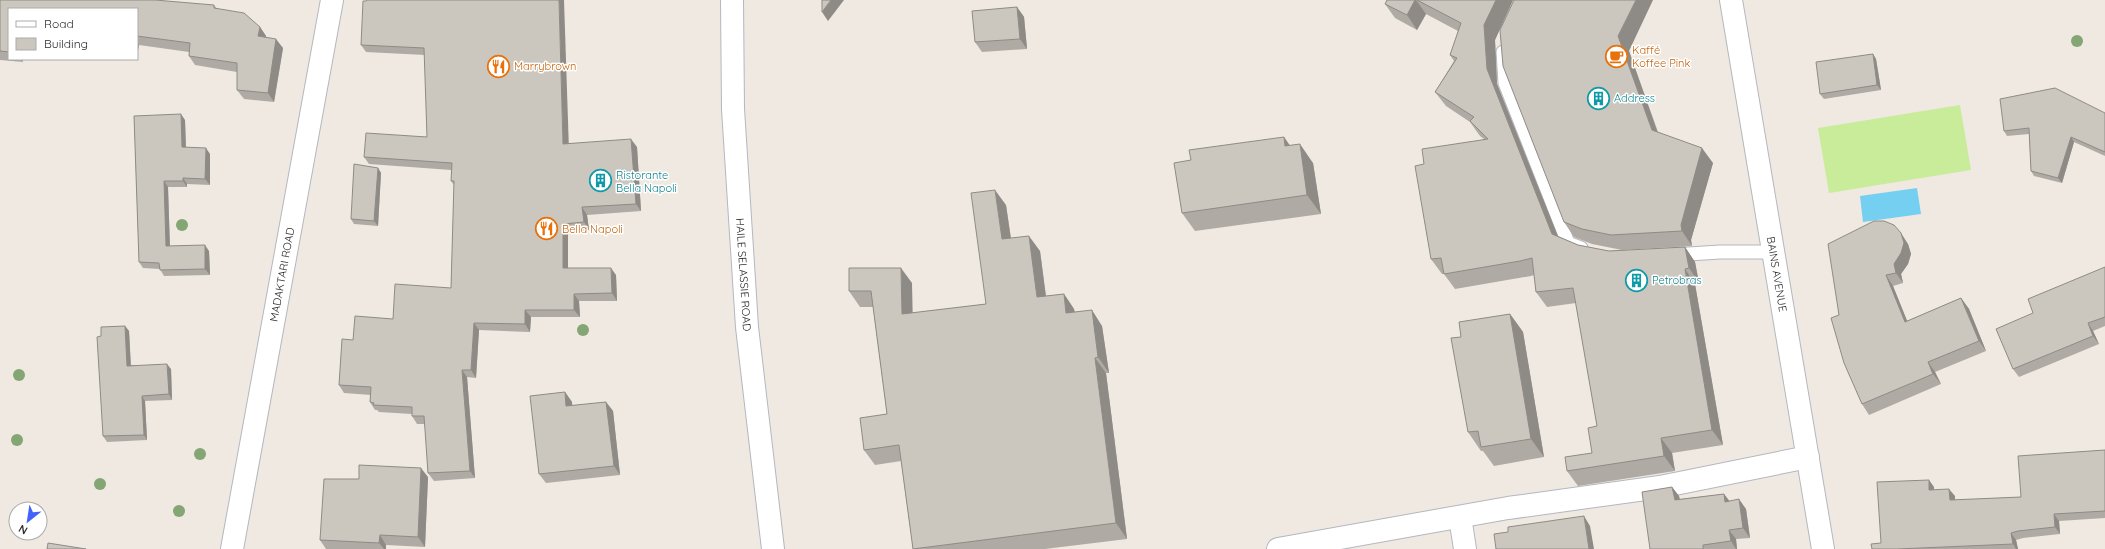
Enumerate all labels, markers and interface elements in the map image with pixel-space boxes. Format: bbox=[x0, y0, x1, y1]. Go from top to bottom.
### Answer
legend bbox=[8, 8, 138, 60]
text: Road bbox=[44, 16, 74, 31]
text: Building bbox=[44, 36, 88, 51]
cafe icon: Kaffé Koffee Pink bbox=[1603, 43, 1629, 69]
place label: Kaffé Koffee Pink bbox=[1632, 43, 1690, 70]
restaurant icon: Marrybrown bbox=[485, 53, 511, 79]
place label: Marrybrown bbox=[514, 59, 576, 73]
building icon: Address bbox=[1585, 85, 1611, 111]
place label: Address bbox=[1614, 91, 1655, 105]
building icon: Ristorante Bella Napoli bbox=[588, 168, 614, 194]
place label: Ristorante Bella Napoli bbox=[616, 168, 677, 195]
restaurant icon: Bella Napoli bbox=[534, 216, 560, 242]
street label: HAILE SELASSIE ROAD bbox=[733, 218, 754, 332]
place label: Bella Napoli bbox=[562, 222, 623, 236]
street label: MADAKTARI ROAD bbox=[267, 226, 297, 323]
street label: BAINS AVENUE bbox=[1764, 236, 1790, 313]
building icon: Petrobras bbox=[1623, 267, 1649, 293]
place label: Petrobras bbox=[1652, 273, 1702, 287]
north arrow bbox=[8, 501, 48, 541]
text: N bbox=[16, 522, 30, 538]

